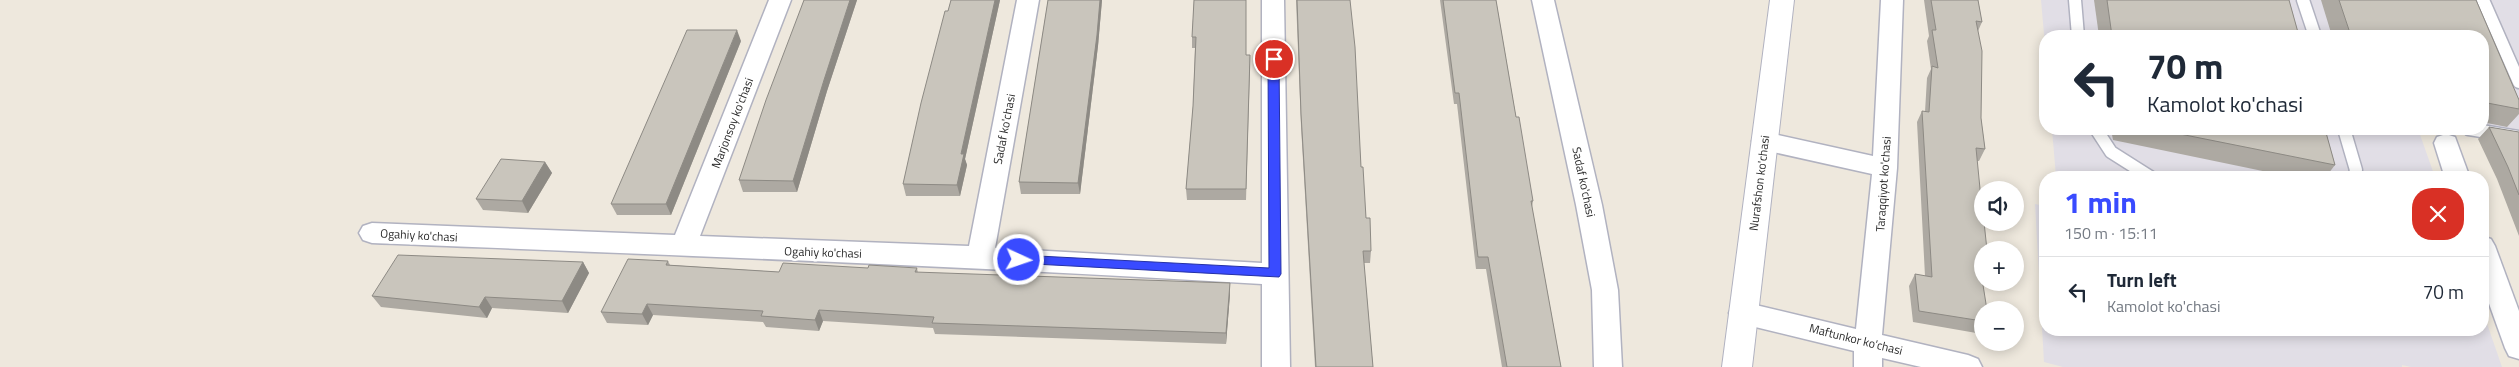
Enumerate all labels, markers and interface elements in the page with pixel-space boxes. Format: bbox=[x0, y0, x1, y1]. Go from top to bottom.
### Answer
pin bbox=[1253, 38, 1295, 80]
text: 70 m bbox=[2147, 39, 2223, 93]
icon: arrive bbox=[1260, 45, 1288, 73]
icon: left bbox=[2064, 50, 2129, 115]
street label: Marjonsoy ko'chasi bbox=[706, 75, 758, 171]
text: Kamolot ko'chasi bbox=[2147, 87, 2303, 121]
street label: Sadaf ko'chasi bbox=[988, 92, 1020, 166]
street label: Nurafshon ko'chasi bbox=[1744, 134, 1774, 232]
street label: Taraqqiyot ko'chasi bbox=[1870, 136, 1896, 232]
street label: Sadaf ko'chasi bbox=[1567, 145, 1601, 219]
text: 1 min bbox=[2064, 179, 2137, 225]
map controls bbox=[1974, 181, 2024, 351]
button: sound bbox=[1974, 181, 2024, 231]
button: close bbox=[2412, 188, 2464, 240]
text: 150 m · 15:11 bbox=[2064, 221, 2158, 245]
street label: Ogahiy ko'chasi bbox=[380, 223, 458, 247]
position arrow bbox=[992, 233, 1044, 285]
street label: Ogahiy ko'chasi bbox=[784, 241, 862, 263]
button: + bbox=[1974, 241, 2024, 291]
text: Turn left bbox=[2107, 265, 2177, 294]
text: 70 m bbox=[2423, 277, 2464, 306]
icon: left bbox=[2064, 278, 2092, 306]
text: Kamolot ko'chasi bbox=[2107, 294, 2220, 318]
button: − bbox=[1974, 301, 2024, 351]
street label: Maftunkor ko'chasi bbox=[1807, 318, 1905, 360]

